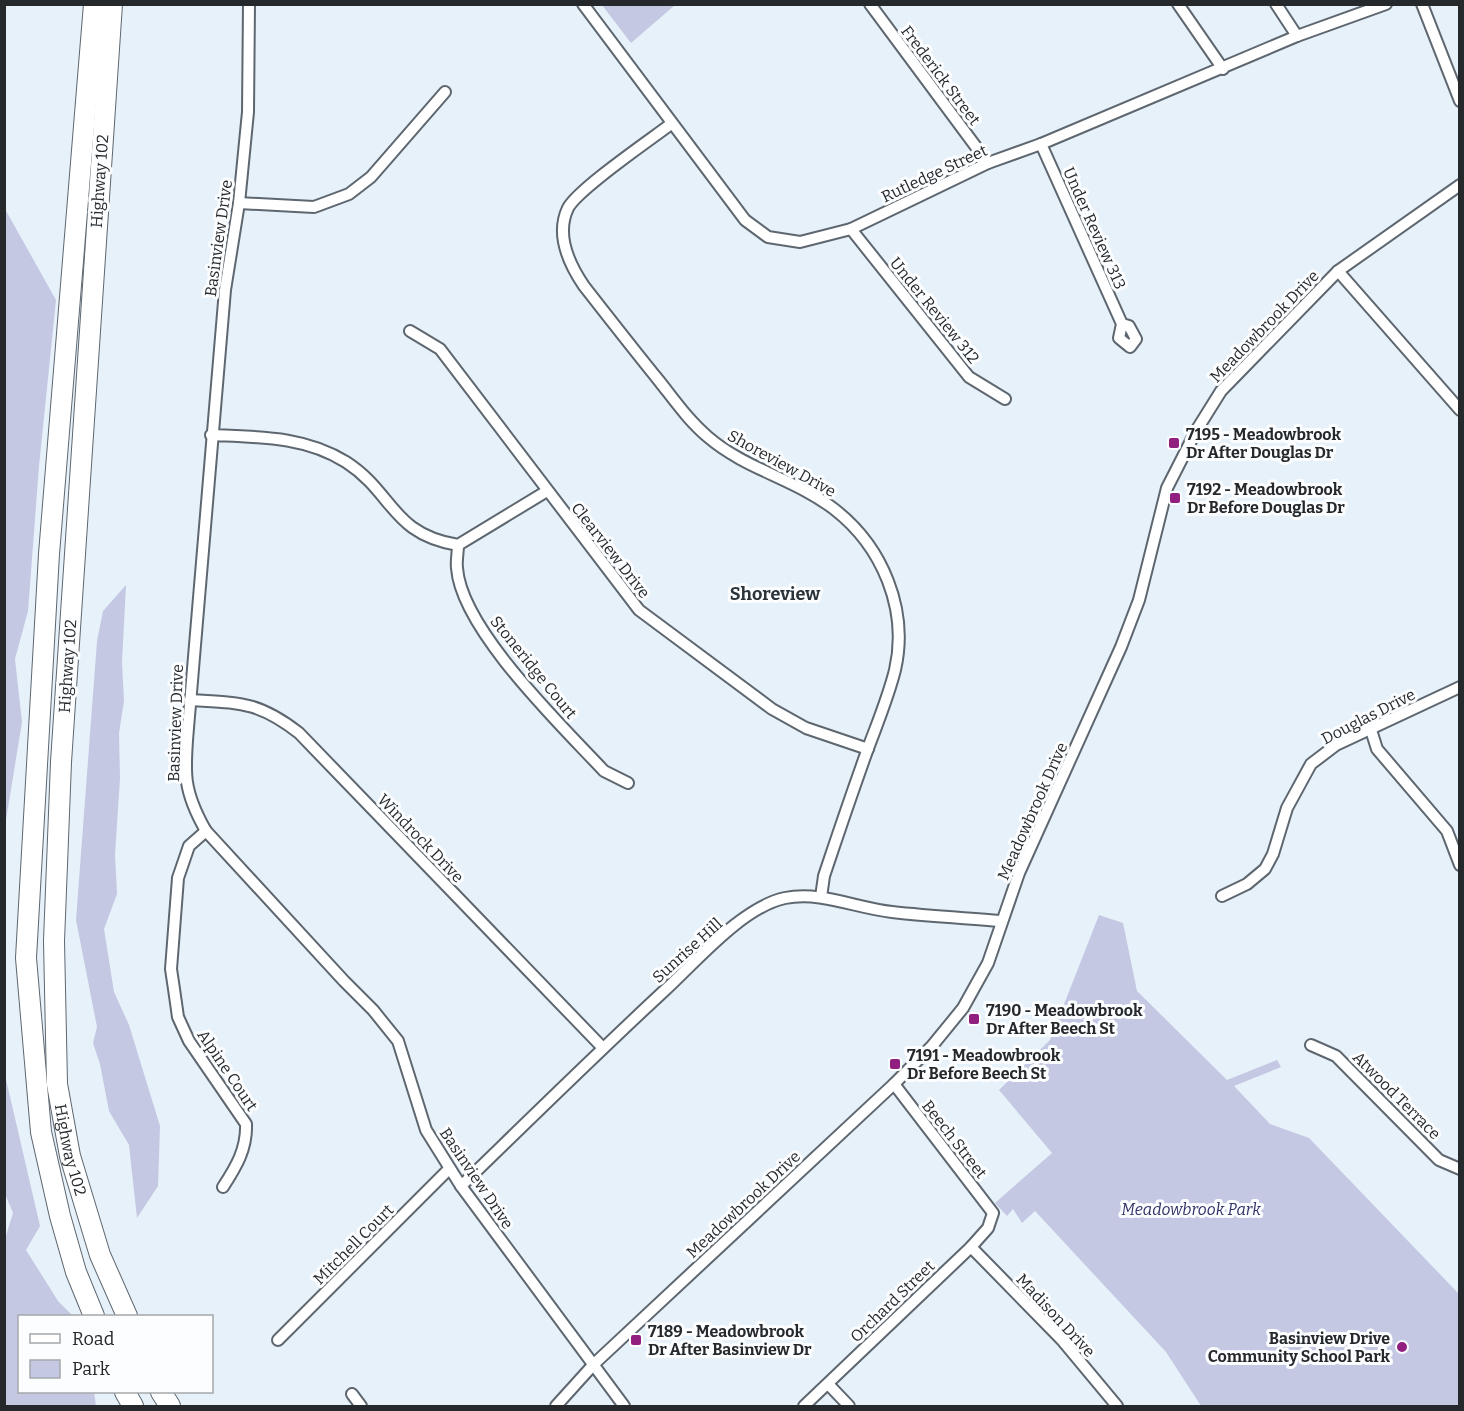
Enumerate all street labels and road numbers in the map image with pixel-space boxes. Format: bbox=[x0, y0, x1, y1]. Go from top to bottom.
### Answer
street label: Frederick Street bbox=[897, 22, 984, 129]
street label: Highway 102 bbox=[87, 134, 112, 228]
street label: Rutledge Street bbox=[878, 141, 990, 206]
street label: Under Review 313 bbox=[1059, 164, 1130, 292]
street label: Basinview Drive bbox=[201, 178, 236, 298]
street label: Under Review 312 bbox=[886, 253, 983, 367]
street label: Meadowbrook Drive bbox=[1206, 266, 1323, 386]
street label: Shoreview Drive bbox=[724, 426, 839, 501]
street label: Clearview Drive bbox=[567, 499, 654, 602]
street label: Stoneridge Court bbox=[486, 612, 581, 723]
street label: Highway 102 bbox=[55, 619, 80, 713]
street label: Basinview Drive bbox=[164, 664, 187, 782]
street label: Douglas Drive bbox=[1318, 685, 1418, 748]
street label: Meadowbrook Drive bbox=[994, 739, 1071, 883]
street label: Windrock Drive bbox=[374, 790, 468, 887]
street label: Sunrise Hill bbox=[649, 914, 726, 987]
street label: Alpine Court bbox=[193, 1026, 262, 1115]
street label: Atwood Terrace bbox=[1349, 1048, 1444, 1143]
street label: Beech Street bbox=[918, 1096, 991, 1182]
street label: Highway 102 bbox=[51, 1102, 90, 1198]
street label: Basinview Drive bbox=[436, 1124, 517, 1232]
street label: Meadowbrook Drive bbox=[683, 1147, 804, 1262]
street label: Mitchell Court bbox=[309, 1200, 398, 1288]
street label: Orchard Street bbox=[846, 1256, 938, 1346]
street label: Madison Drive bbox=[1012, 1270, 1099, 1361]

